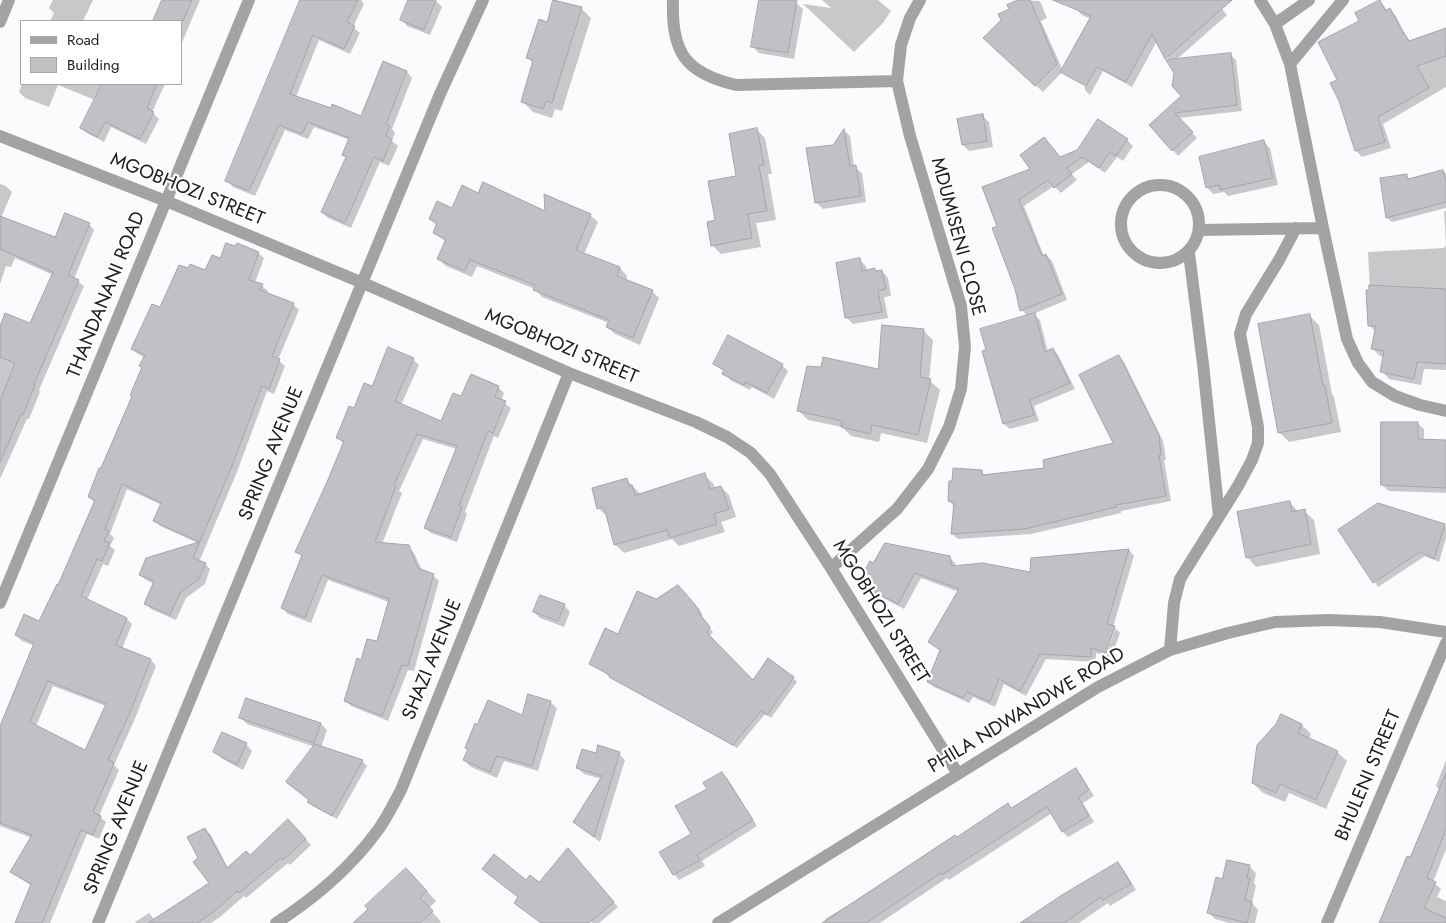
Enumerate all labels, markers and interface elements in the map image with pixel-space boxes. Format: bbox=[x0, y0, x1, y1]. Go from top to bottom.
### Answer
legend bbox=[20, 20, 182, 85]
text: Road bbox=[67, 29, 99, 51]
text: Building bbox=[67, 54, 119, 76]
street label: MGOBHOZI STREET bbox=[107, 149, 267, 231]
street label: MDUMISENI CLOSE bbox=[925, 155, 989, 319]
street label: THANDANANI ROAD bbox=[63, 208, 151, 382]
street label: MGOBHOZI STREET bbox=[481, 304, 641, 390]
street label: SPRING AVENUE bbox=[235, 384, 309, 524]
street label: MGOBHOZI STREET bbox=[827, 536, 933, 688]
street label: SHAZI AVENUE bbox=[398, 596, 468, 724]
street label: PHILA NDWANDWE ROAD bbox=[925, 643, 1129, 779]
street label: BHULENI STREET bbox=[1331, 707, 1407, 845]
street label: SPRING AVENUE bbox=[80, 758, 154, 898]

